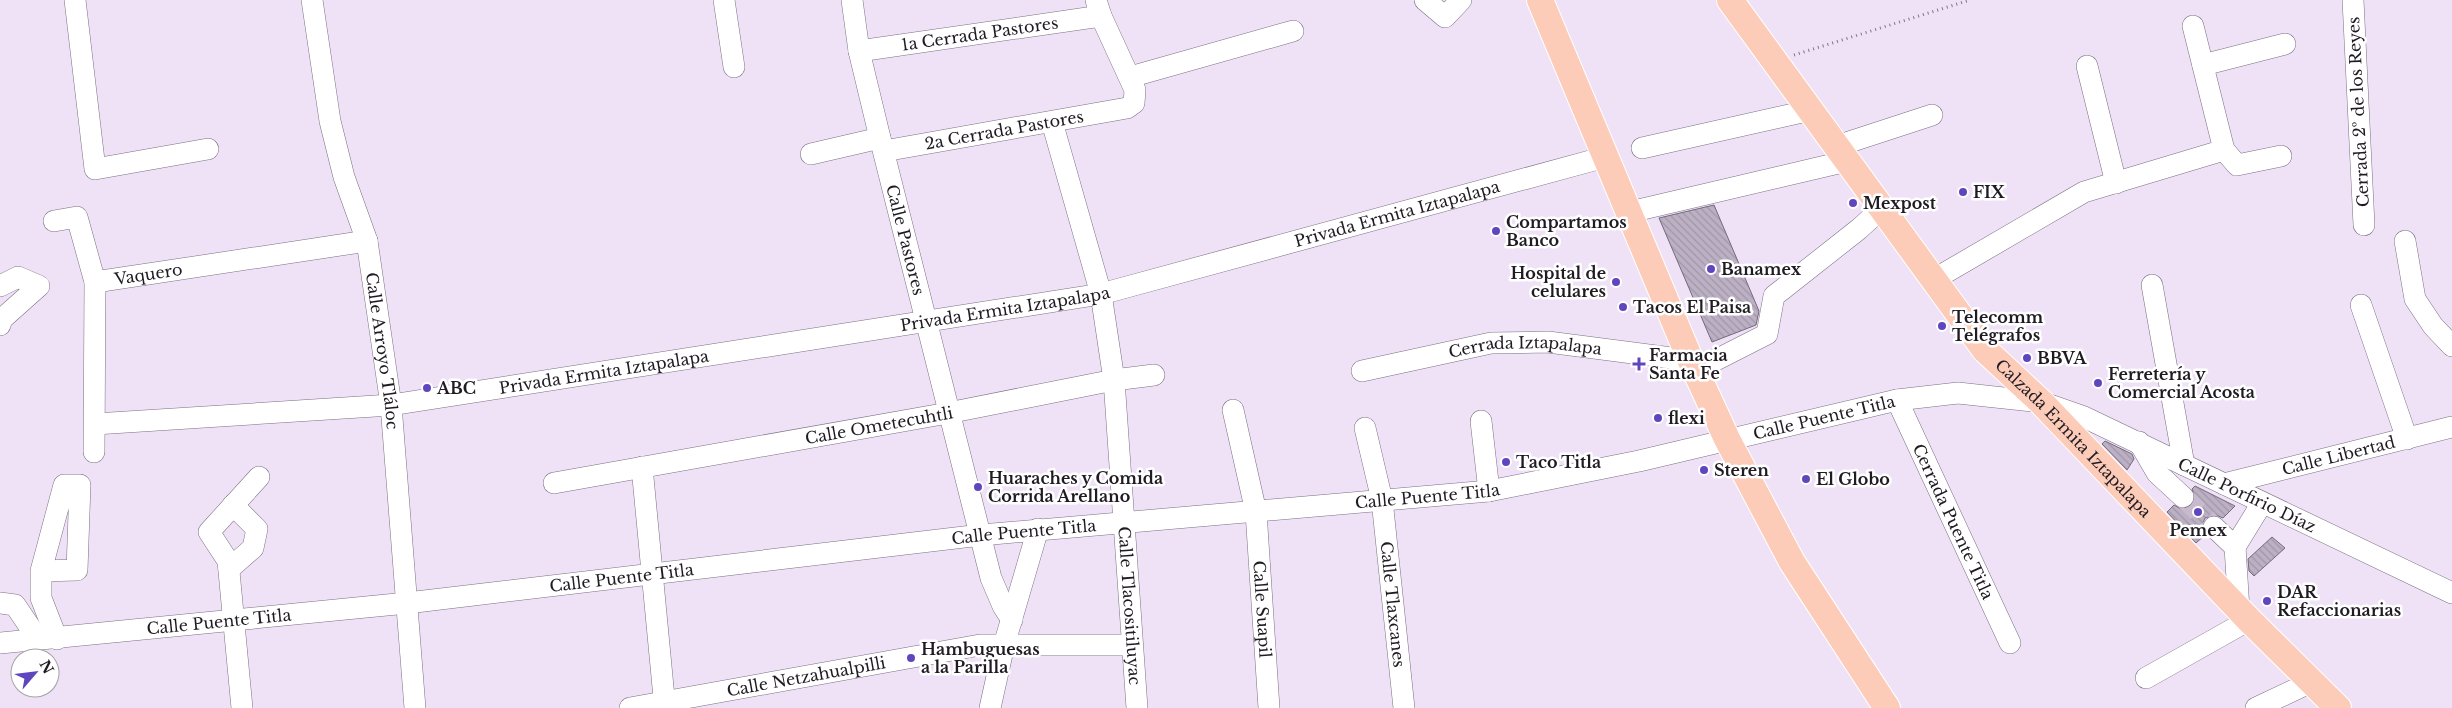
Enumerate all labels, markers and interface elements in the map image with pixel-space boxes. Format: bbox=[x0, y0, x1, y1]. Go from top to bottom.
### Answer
street label: 1a Cerrada Pastores bbox=[900, 12, 1059, 55]
street label: Cerrada 2º de los Reyes bbox=[2343, 16, 2373, 208]
street label: 2a Cerrada Pastores bbox=[923, 106, 1085, 154]
street label: Privada Ermita Iztapalapa bbox=[1292, 176, 1502, 251]
street label: Calle Pastores bbox=[882, 182, 929, 297]
place label: FIX bbox=[1973, 182, 2005, 202]
marker: FIX bbox=[1957, 186, 1969, 198]
place label: Mexpost bbox=[1863, 193, 1937, 213]
marker: Mexpost bbox=[1847, 197, 1859, 209]
place label: Compartamos Banco bbox=[1506, 212, 1627, 250]
marker: Compartamos Banco bbox=[1490, 225, 1502, 237]
street label: Vaquero bbox=[112, 259, 184, 289]
place label: Banamex bbox=[1721, 259, 1802, 279]
place label: Hospital de celulares bbox=[1511, 263, 1606, 301]
marker: Banamex bbox=[1705, 263, 1717, 275]
street label: Calle Arroyo Tláloc bbox=[362, 271, 403, 431]
marker: Hospital de celulares bbox=[1610, 276, 1622, 288]
street label: Privada Ermita Iztapalapa bbox=[899, 282, 1112, 335]
place label: Tacos El Paisa bbox=[1633, 297, 1751, 317]
marker: Tacos El Paisa bbox=[1617, 301, 1629, 313]
place label: Telecomm Telégrafos bbox=[1952, 307, 2044, 345]
marker: Telecomm Telégrafos bbox=[1936, 320, 1948, 332]
street label: Cerrada Iztapalapa bbox=[1447, 332, 1603, 362]
street label: Privada Ermita Iztapalapa bbox=[498, 345, 710, 398]
place label: Farmacia Santa Fe bbox=[1649, 345, 1728, 383]
place label: BBVA bbox=[2037, 348, 2088, 368]
marker: BBVA bbox=[2021, 352, 2033, 364]
street label: Calzada Ermita Iztapalapa bbox=[1991, 355, 2156, 522]
marker: Farmacia Santa Fe bbox=[1633, 358, 1645, 370]
place label: Ferretería y Comercial Acosta bbox=[2108, 364, 2255, 402]
marker: Ferretería y Comercial Acosta bbox=[2092, 377, 2104, 389]
place label: ABC bbox=[436, 378, 476, 398]
marker: ABC bbox=[421, 382, 433, 394]
street label: Calle Puente Titla bbox=[1751, 391, 1897, 444]
street label: Calle Ometecuhtli bbox=[803, 402, 955, 448]
place label: flexi bbox=[1668, 408, 1705, 428]
marker: flexi bbox=[1652, 412, 1664, 424]
street label: Calle Libertad bbox=[2280, 432, 2397, 479]
street label: Cerrada Puente Titla bbox=[1909, 440, 1998, 603]
place label: Taco Titla bbox=[1516, 452, 1601, 472]
street label: Calle Porfirio Díaz bbox=[2175, 453, 2319, 536]
marker: Taco Titla bbox=[1500, 456, 1512, 468]
place label: Steren bbox=[1714, 460, 1769, 480]
marker: Steren bbox=[1698, 464, 1710, 476]
place label: Huaraches y Comida Corrida Arellano bbox=[988, 468, 1163, 506]
place label: El Globo bbox=[1816, 469, 1890, 489]
marker: El Globo bbox=[1800, 473, 1812, 485]
street label: Calle Puente Titla bbox=[1354, 479, 1502, 513]
marker: Huaraches y Comida Corrida Arellano bbox=[972, 481, 984, 493]
marker: Pemex bbox=[2192, 506, 2204, 518]
street label: Calle Puente Titla bbox=[950, 515, 1097, 548]
place label: Pemex bbox=[2169, 520, 2227, 540]
street label: Calle Tlacositiluyac bbox=[1114, 526, 1145, 686]
street label: Calle Tlaxcanes bbox=[1376, 540, 1410, 668]
street label: Calle Puente Titla bbox=[548, 559, 695, 596]
street label: Calle Suapil bbox=[1249, 560, 1276, 658]
place label: DAR Refaccionarias bbox=[2277, 582, 2401, 620]
marker: DAR Refaccionarias bbox=[2261, 595, 2273, 607]
street label: Calle Puente Titla bbox=[146, 604, 292, 639]
place label: Hambuguesas a la Parilla bbox=[921, 639, 1040, 677]
north arrow bbox=[10, 648, 60, 698]
street label: Calle Netzahualpilli bbox=[725, 652, 888, 700]
marker: Hambuguesas a la Parilla bbox=[905, 652, 917, 664]
text: N bbox=[35, 657, 58, 677]

